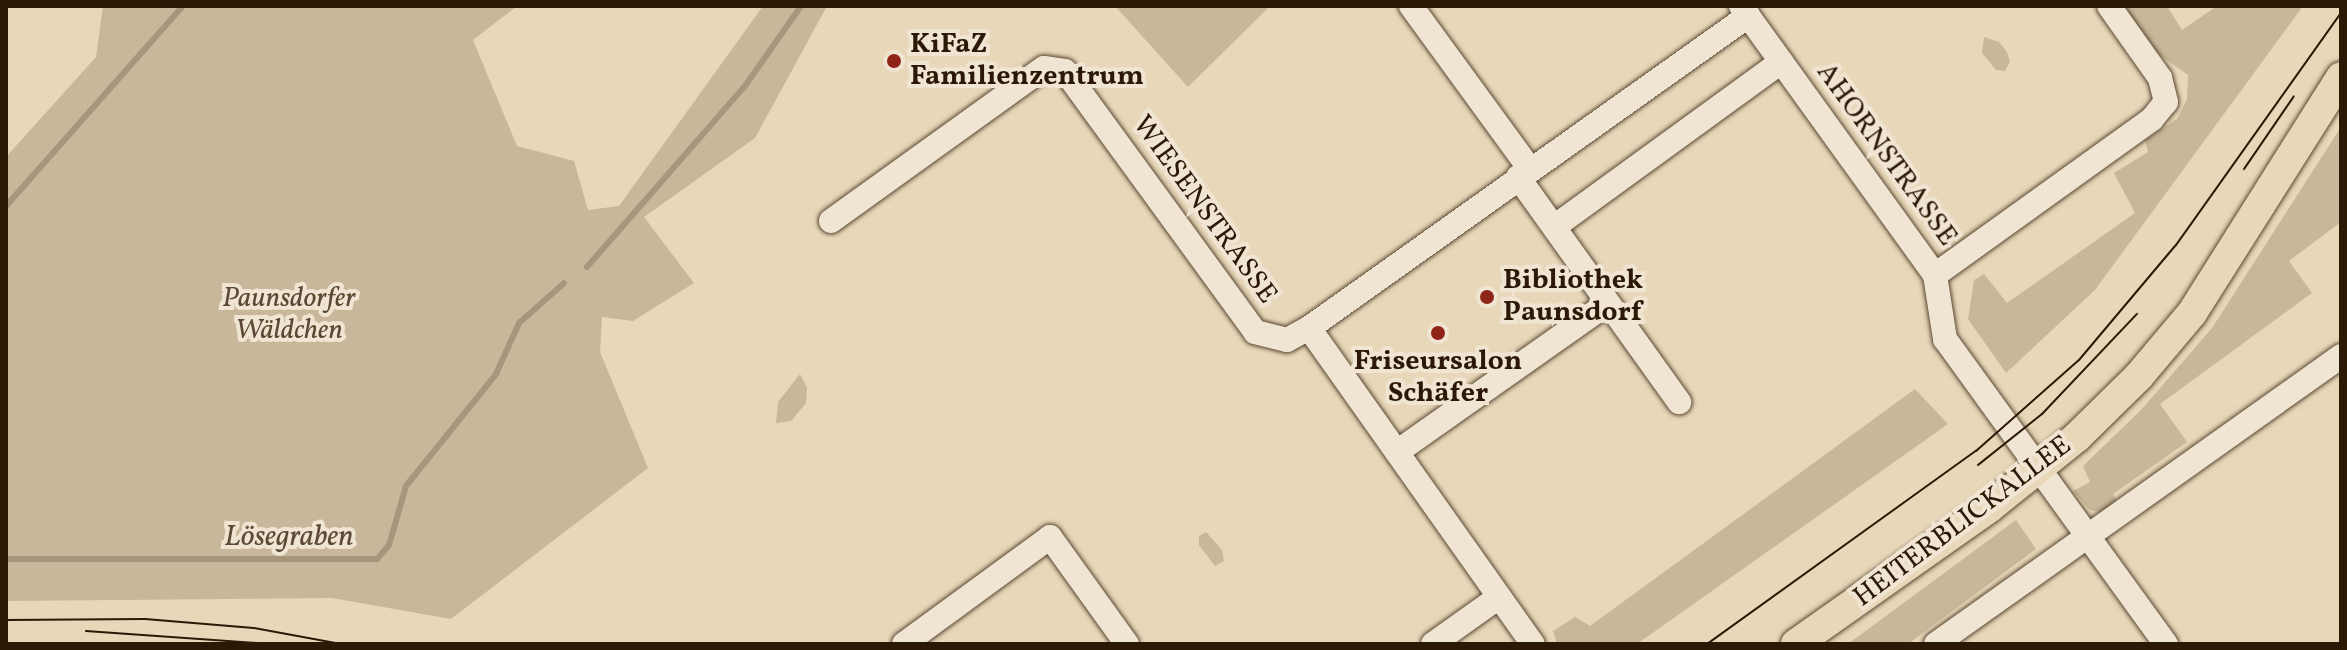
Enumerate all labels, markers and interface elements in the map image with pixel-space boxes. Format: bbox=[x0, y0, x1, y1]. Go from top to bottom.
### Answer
place label: KiFaZ Familienzentrum bbox=[910, 28, 1144, 94]
marker: KiFaZ Familienzentrum bbox=[885, 52, 903, 70]
street label: AHORNSTRASSE bbox=[1808, 57, 1964, 253]
street label: WIESENSTRASSE bbox=[1124, 109, 1284, 311]
place label: Bibliothek Paunsdorf bbox=[1503, 264, 1643, 330]
park label: Paunsdorfer Wäldchen bbox=[222, 282, 356, 348]
marker: Bibliothek Paunsdorf bbox=[1478, 288, 1496, 306]
marker: Friseursalon Schäfer bbox=[1429, 324, 1447, 342]
place label: Friseursalon Schäfer bbox=[1354, 345, 1522, 411]
street label: HEITERBLICKALLEE bbox=[1848, 429, 2078, 615]
water label: Lösegraben bbox=[224, 519, 354, 555]

